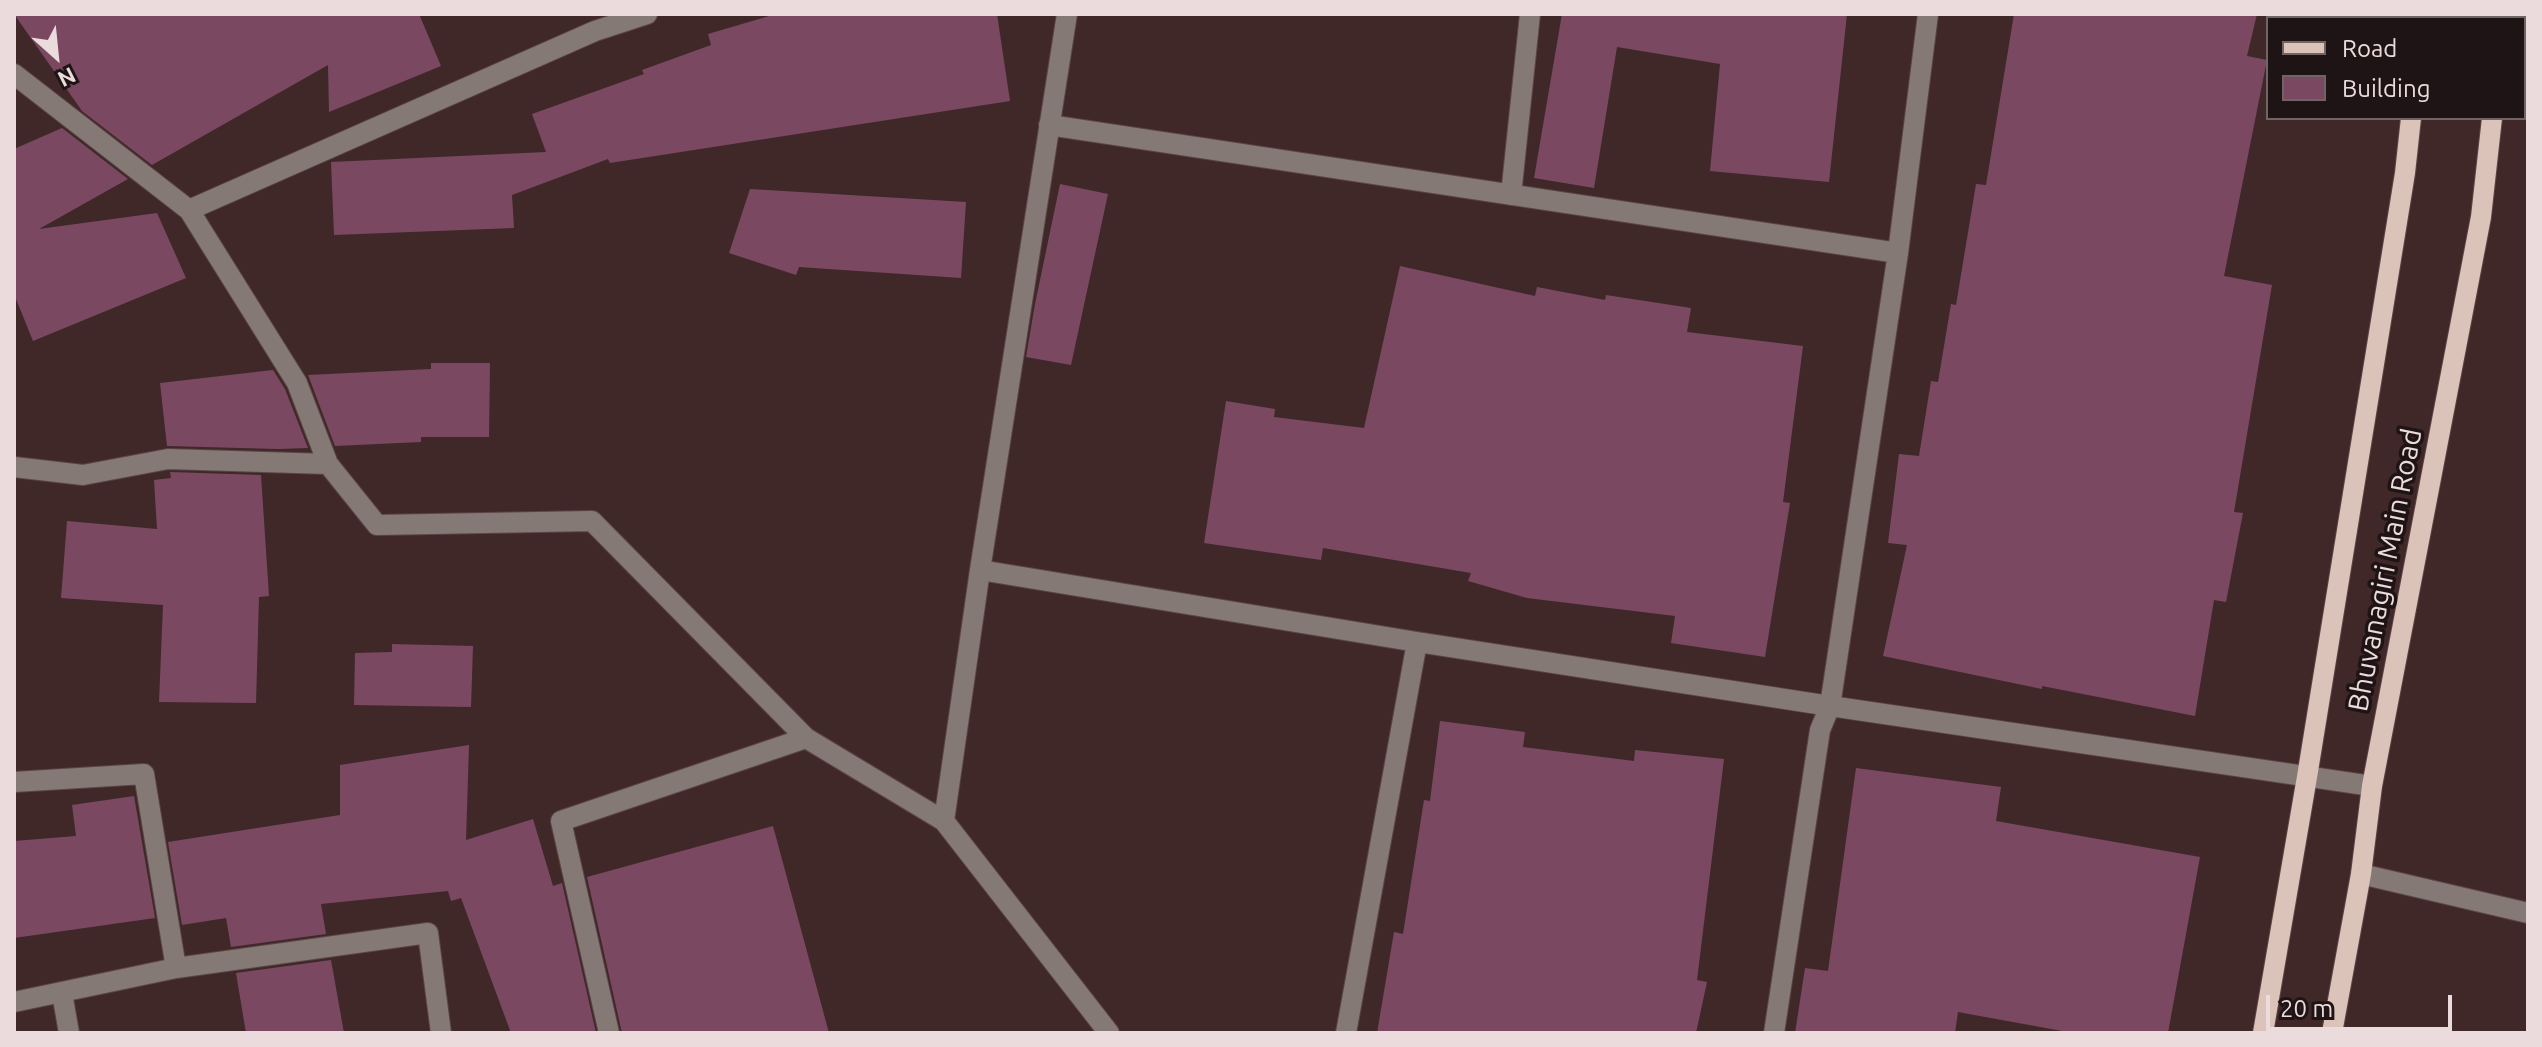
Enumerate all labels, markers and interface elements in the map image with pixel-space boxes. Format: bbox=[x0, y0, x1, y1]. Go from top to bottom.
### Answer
north arrow bbox=[16, 16, 96, 96]
legend bbox=[2266, 16, 2526, 120]
text: Road bbox=[2342, 35, 2397, 62]
text: N bbox=[54, 63, 80, 93]
text: Building bbox=[2342, 75, 2430, 102]
street label: Bhuvanagiri Main Road bbox=[2341, 426, 2429, 714]
scale bar bbox=[2270, 979, 2456, 1029]
text: 20 m bbox=[2280, 995, 2333, 1022]

